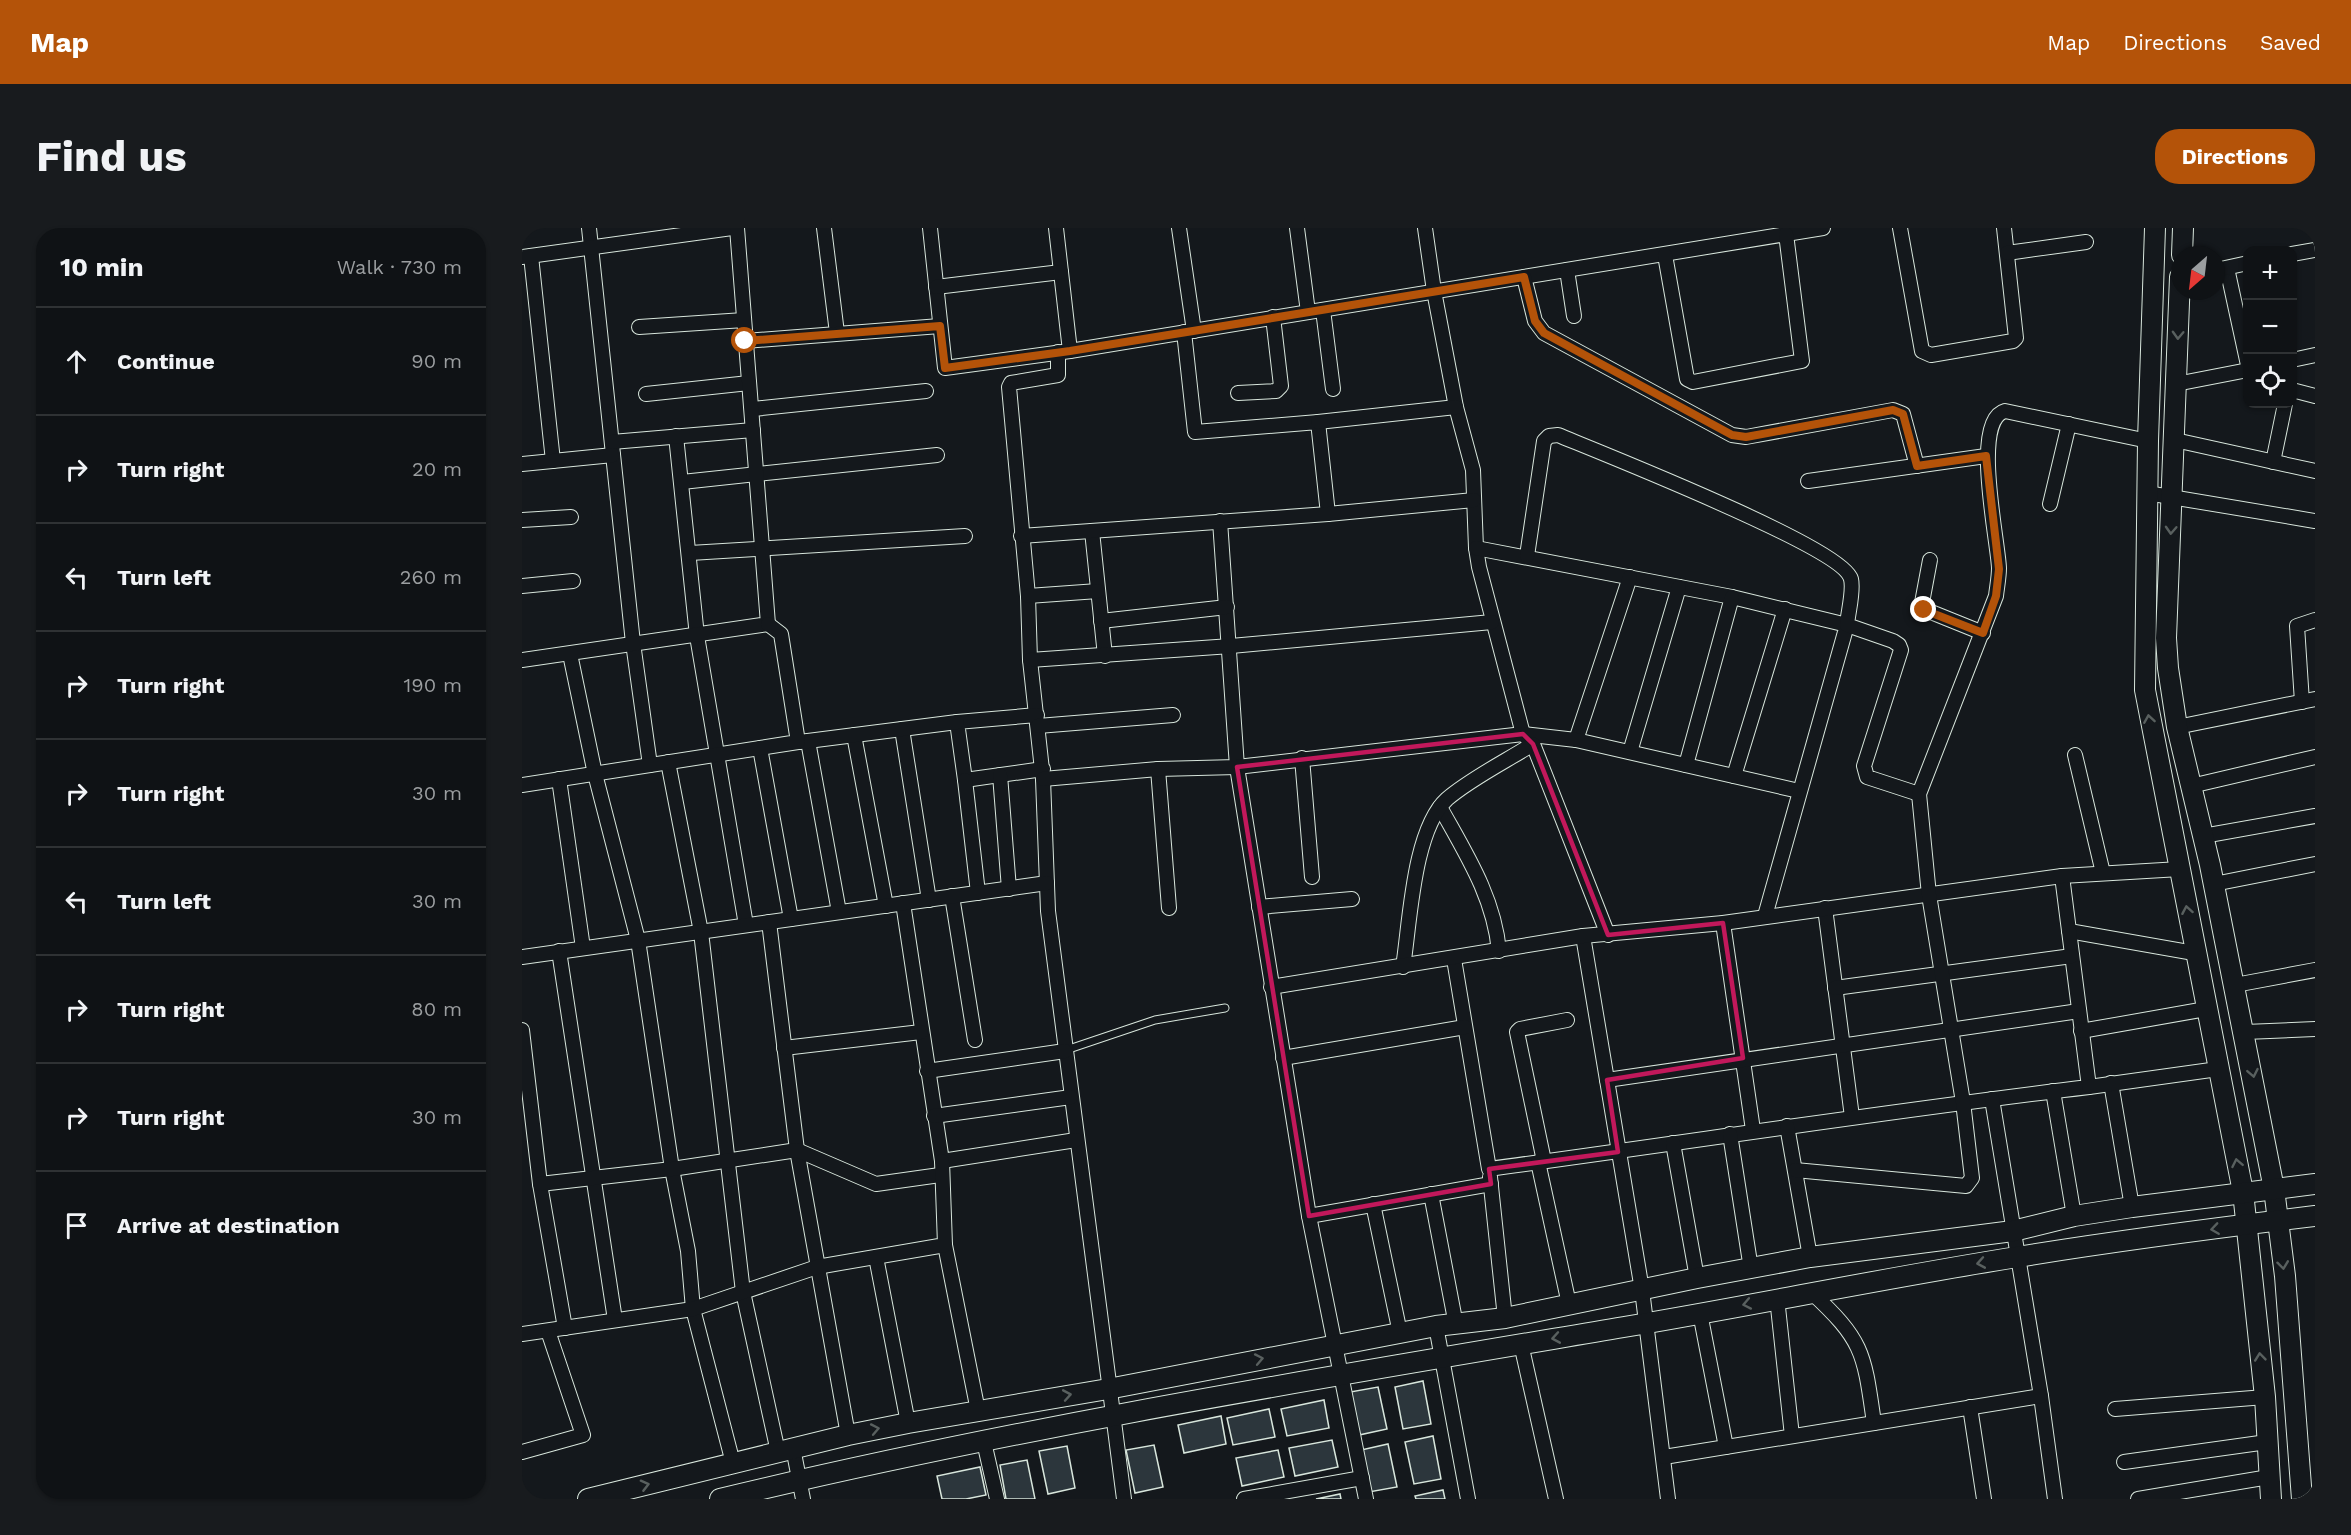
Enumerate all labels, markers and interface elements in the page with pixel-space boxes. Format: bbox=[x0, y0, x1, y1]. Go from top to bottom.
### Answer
text: Map bbox=[30, 26, 89, 59]
text: Map bbox=[2047, 30, 2090, 55]
text: Directions bbox=[2123, 30, 2227, 55]
text: Saved bbox=[2260, 30, 2321, 55]
button: Directions bbox=[2155, 129, 2315, 184]
text: Find us bbox=[36, 132, 187, 181]
north arrow bbox=[2171, 246, 2225, 300]
map controls bbox=[2243, 246, 2297, 408]
button: + bbox=[2243, 246, 2297, 300]
text: 10 min bbox=[60, 252, 144, 282]
text: Walk · 730 m bbox=[337, 255, 462, 279]
button: − bbox=[2243, 300, 2297, 354]
route start bbox=[731, 327, 757, 353]
one-way arrow bbox=[2172, 331, 2184, 340]
icon: ahead bbox=[60, 345, 93, 378]
text: Continue bbox=[117, 349, 215, 374]
text: 90 m bbox=[411, 349, 462, 373]
button: locate bbox=[2243, 354, 2297, 408]
icon: right bbox=[60, 453, 93, 486]
text: Turn right bbox=[117, 457, 224, 482]
text: 20 m bbox=[412, 457, 462, 481]
one-way arrow bbox=[2165, 526, 2178, 535]
icon: left bbox=[60, 561, 93, 594]
text: Turn left bbox=[117, 565, 211, 590]
text: 260 m bbox=[400, 565, 462, 589]
route end bbox=[1910, 596, 1936, 622]
icon: right bbox=[60, 669, 93, 702]
text: Turn right bbox=[117, 673, 224, 698]
text: 190 m bbox=[404, 673, 462, 697]
one-way arrow bbox=[2143, 715, 2156, 725]
icon: right bbox=[60, 777, 93, 810]
text: Turn right bbox=[117, 781, 224, 806]
text: 30 m bbox=[412, 781, 462, 805]
icon: left bbox=[60, 885, 93, 918]
text: Turn left bbox=[117, 889, 211, 914]
text: 30 m bbox=[412, 889, 462, 913]
one-way arrow bbox=[2181, 906, 2194, 916]
icon: right bbox=[60, 993, 93, 1026]
text: Turn right bbox=[117, 997, 224, 1022]
text: 80 m bbox=[411, 997, 462, 1021]
one-way arrow bbox=[2246, 1068, 2259, 1078]
icon: right bbox=[60, 1101, 93, 1134]
text: Turn right bbox=[117, 1105, 224, 1130]
text: 30 m bbox=[412, 1105, 462, 1129]
one-way arrow bbox=[2231, 1159, 2244, 1169]
icon: arrive bbox=[60, 1209, 93, 1242]
text: Arrive at destination bbox=[117, 1213, 340, 1238]
one-way arrow bbox=[2211, 1223, 2220, 1235]
one-way arrow bbox=[1976, 1256, 1986, 1269]
one-way arrow bbox=[2277, 1261, 2289, 1270]
one-way arrow bbox=[1743, 1297, 1753, 1310]
one-way arrow bbox=[1551, 1332, 1560, 1344]
one-way arrow bbox=[2255, 1352, 2267, 1361]
one-way arrow bbox=[1254, 1353, 1264, 1366]
one-way arrow bbox=[1063, 1390, 1072, 1402]
one-way arrow bbox=[870, 1423, 880, 1436]
one-way arrow bbox=[640, 1479, 650, 1492]

